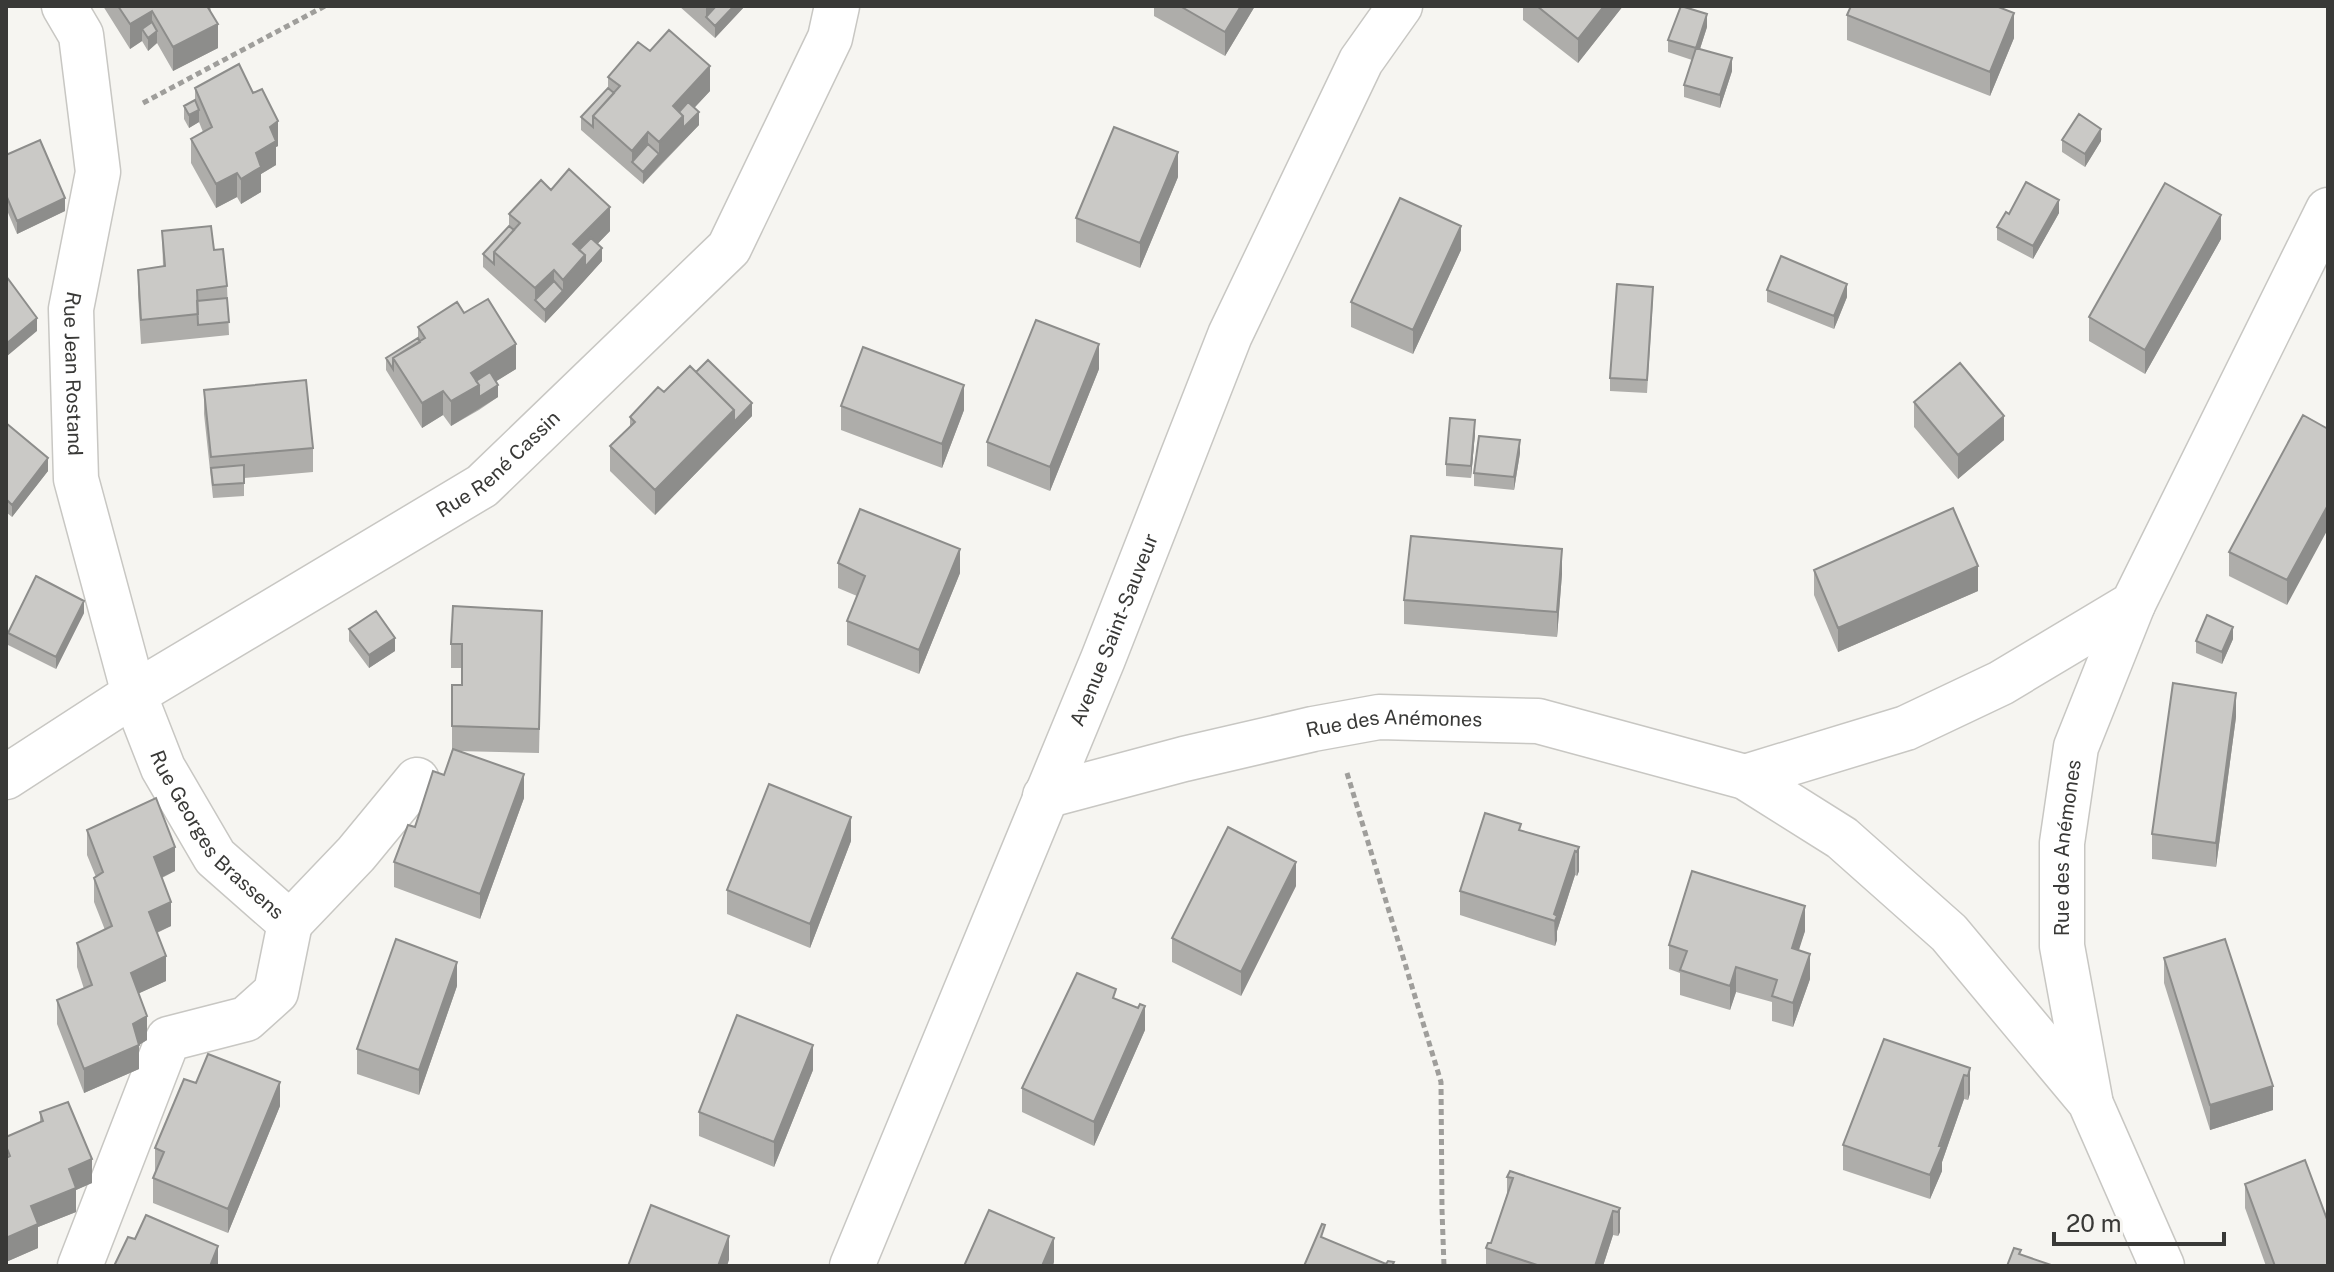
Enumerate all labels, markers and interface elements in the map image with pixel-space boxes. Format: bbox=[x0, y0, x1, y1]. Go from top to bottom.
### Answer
street label: Rue Jean Rostand bbox=[59, 290, 87, 456]
street label: Rue René Cassin bbox=[432, 406, 565, 523]
street label: Avenue Saint-Sauveur bbox=[1065, 530, 1163, 730]
street label: Rue des Anémones bbox=[1303, 705, 1483, 742]
street label: Rue Georges Brassens bbox=[145, 747, 289, 924]
street label: Rue des Anémones bbox=[2050, 758, 2086, 936]
scale bar bbox=[2054, 1196, 2224, 1246]
text: 20 m bbox=[2066, 1209, 2122, 1237]

